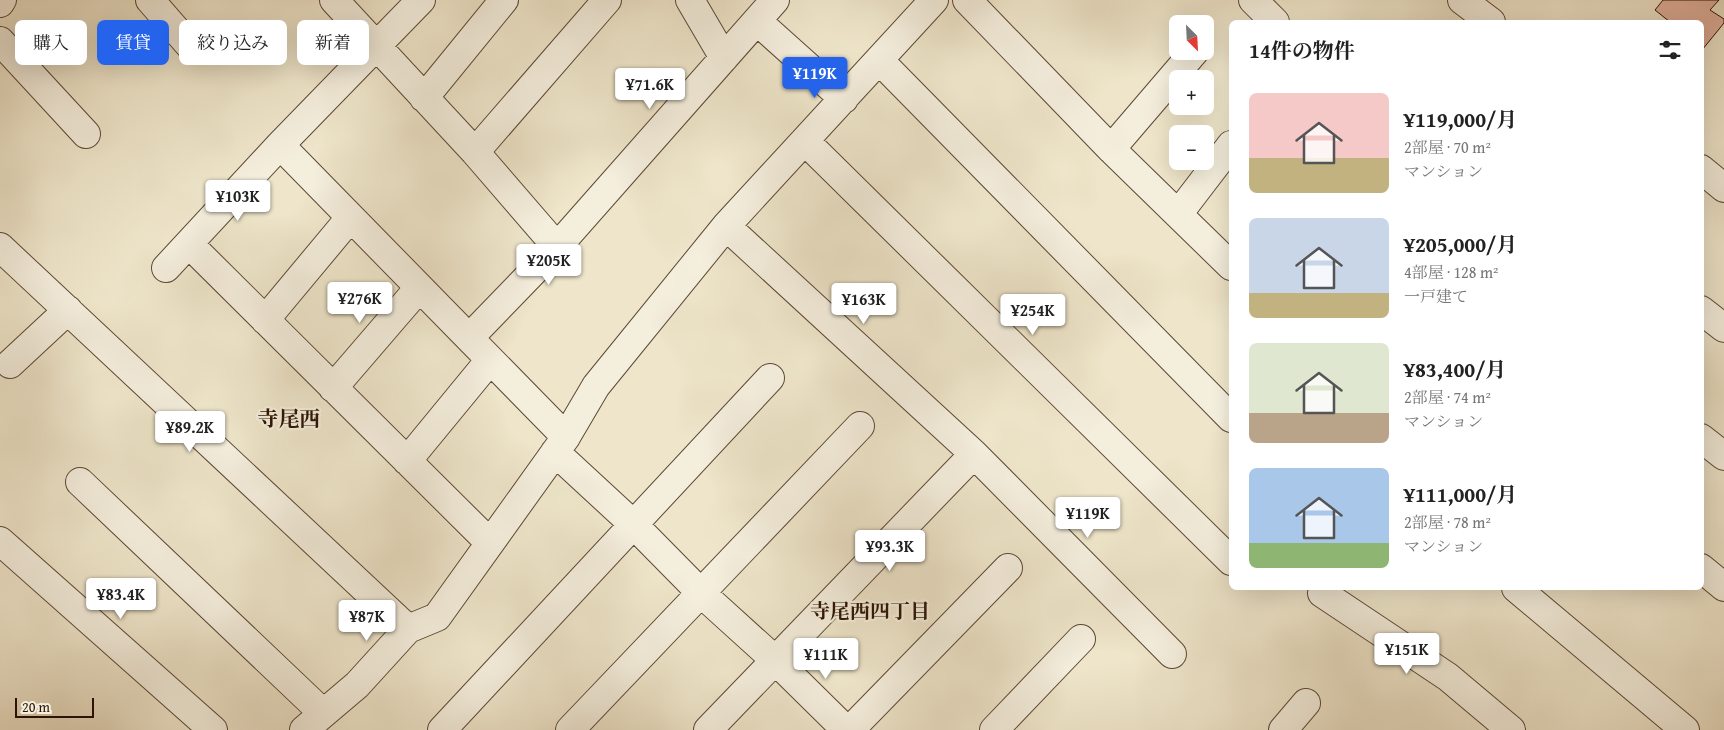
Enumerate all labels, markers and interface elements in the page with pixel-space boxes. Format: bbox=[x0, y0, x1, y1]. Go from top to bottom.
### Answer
north arrow bbox=[1169, 15, 1214, 60]
map controls bbox=[1169, 15, 1214, 170]
chip: 購入 bbox=[15, 20, 87, 65]
chip: 賃貸 bbox=[97, 20, 169, 65]
chip: 絞り込み bbox=[179, 20, 287, 65]
chip: 新着 bbox=[297, 20, 369, 65]
text: 14件の物件 bbox=[1249, 35, 1355, 66]
icon: filters bbox=[1656, 36, 1684, 64]
pin: ¥119K bbox=[780, 56, 850, 99]
text: ¥119K bbox=[793, 61, 837, 85]
pin: ¥71.6K bbox=[609, 68, 691, 110]
button: + bbox=[1169, 70, 1214, 115]
text: ¥71.6K bbox=[626, 72, 674, 96]
text: ¥119,000/月 bbox=[1404, 104, 1517, 135]
icon: home bbox=[1289, 113, 1349, 173]
button: − bbox=[1169, 125, 1214, 170]
text: 2部屋 · 70 m² bbox=[1404, 135, 1491, 159]
text: マンション bbox=[1404, 159, 1483, 183]
pin: ¥103K bbox=[203, 180, 273, 222]
text: ¥103K bbox=[216, 184, 260, 208]
text: ¥205,000/月 bbox=[1404, 229, 1517, 260]
icon: home bbox=[1289, 238, 1349, 298]
pin: ¥205K bbox=[514, 244, 584, 286]
text: ¥205K bbox=[527, 248, 571, 272]
text: 4部屋 · 128 m² bbox=[1404, 260, 1499, 284]
pin: ¥276K bbox=[325, 282, 395, 324]
pin: ¥163K bbox=[829, 282, 899, 325]
text: 一戸建て bbox=[1404, 284, 1468, 308]
text: ¥276K bbox=[338, 286, 382, 310]
text: ¥163K bbox=[842, 287, 886, 311]
pin: ¥254K bbox=[998, 294, 1068, 336]
text: ¥254K bbox=[1011, 298, 1055, 322]
text: ¥83,400/月 bbox=[1404, 354, 1506, 385]
icon: home bbox=[1289, 363, 1349, 423]
text: 2部屋 · 74 m² bbox=[1404, 385, 1491, 409]
district label: 寺尾西 bbox=[258, 403, 321, 434]
text: マンション bbox=[1404, 409, 1483, 433]
pin: ¥89.2K bbox=[149, 410, 231, 453]
text: ¥89.2K bbox=[166, 415, 214, 439]
text: ¥111,000/月 bbox=[1404, 479, 1517, 510]
icon: home bbox=[1289, 488, 1349, 548]
pin: ¥119K bbox=[1053, 496, 1123, 539]
text: ¥119K bbox=[1066, 501, 1110, 525]
text: 2部屋 · 78 m² bbox=[1404, 510, 1491, 534]
pin: ¥93.3K bbox=[849, 530, 931, 572]
text: ¥93.3K bbox=[866, 534, 914, 558]
text: マンション bbox=[1404, 534, 1483, 558]
pin: ¥83.4K bbox=[80, 578, 162, 620]
text: ¥83.4K bbox=[97, 582, 145, 606]
district label: 寺尾西四丁目 bbox=[810, 596, 930, 625]
pin: ¥87K bbox=[337, 600, 397, 642]
text: ¥87K bbox=[350, 604, 384, 628]
pin: ¥151K bbox=[1372, 632, 1442, 675]
text: ¥151K bbox=[1385, 637, 1429, 661]
pin: ¥111K bbox=[791, 638, 861, 680]
text: ¥111K bbox=[804, 642, 848, 666]
scale bar bbox=[15, 695, 94, 718]
text: 20 m bbox=[22, 697, 50, 717]

